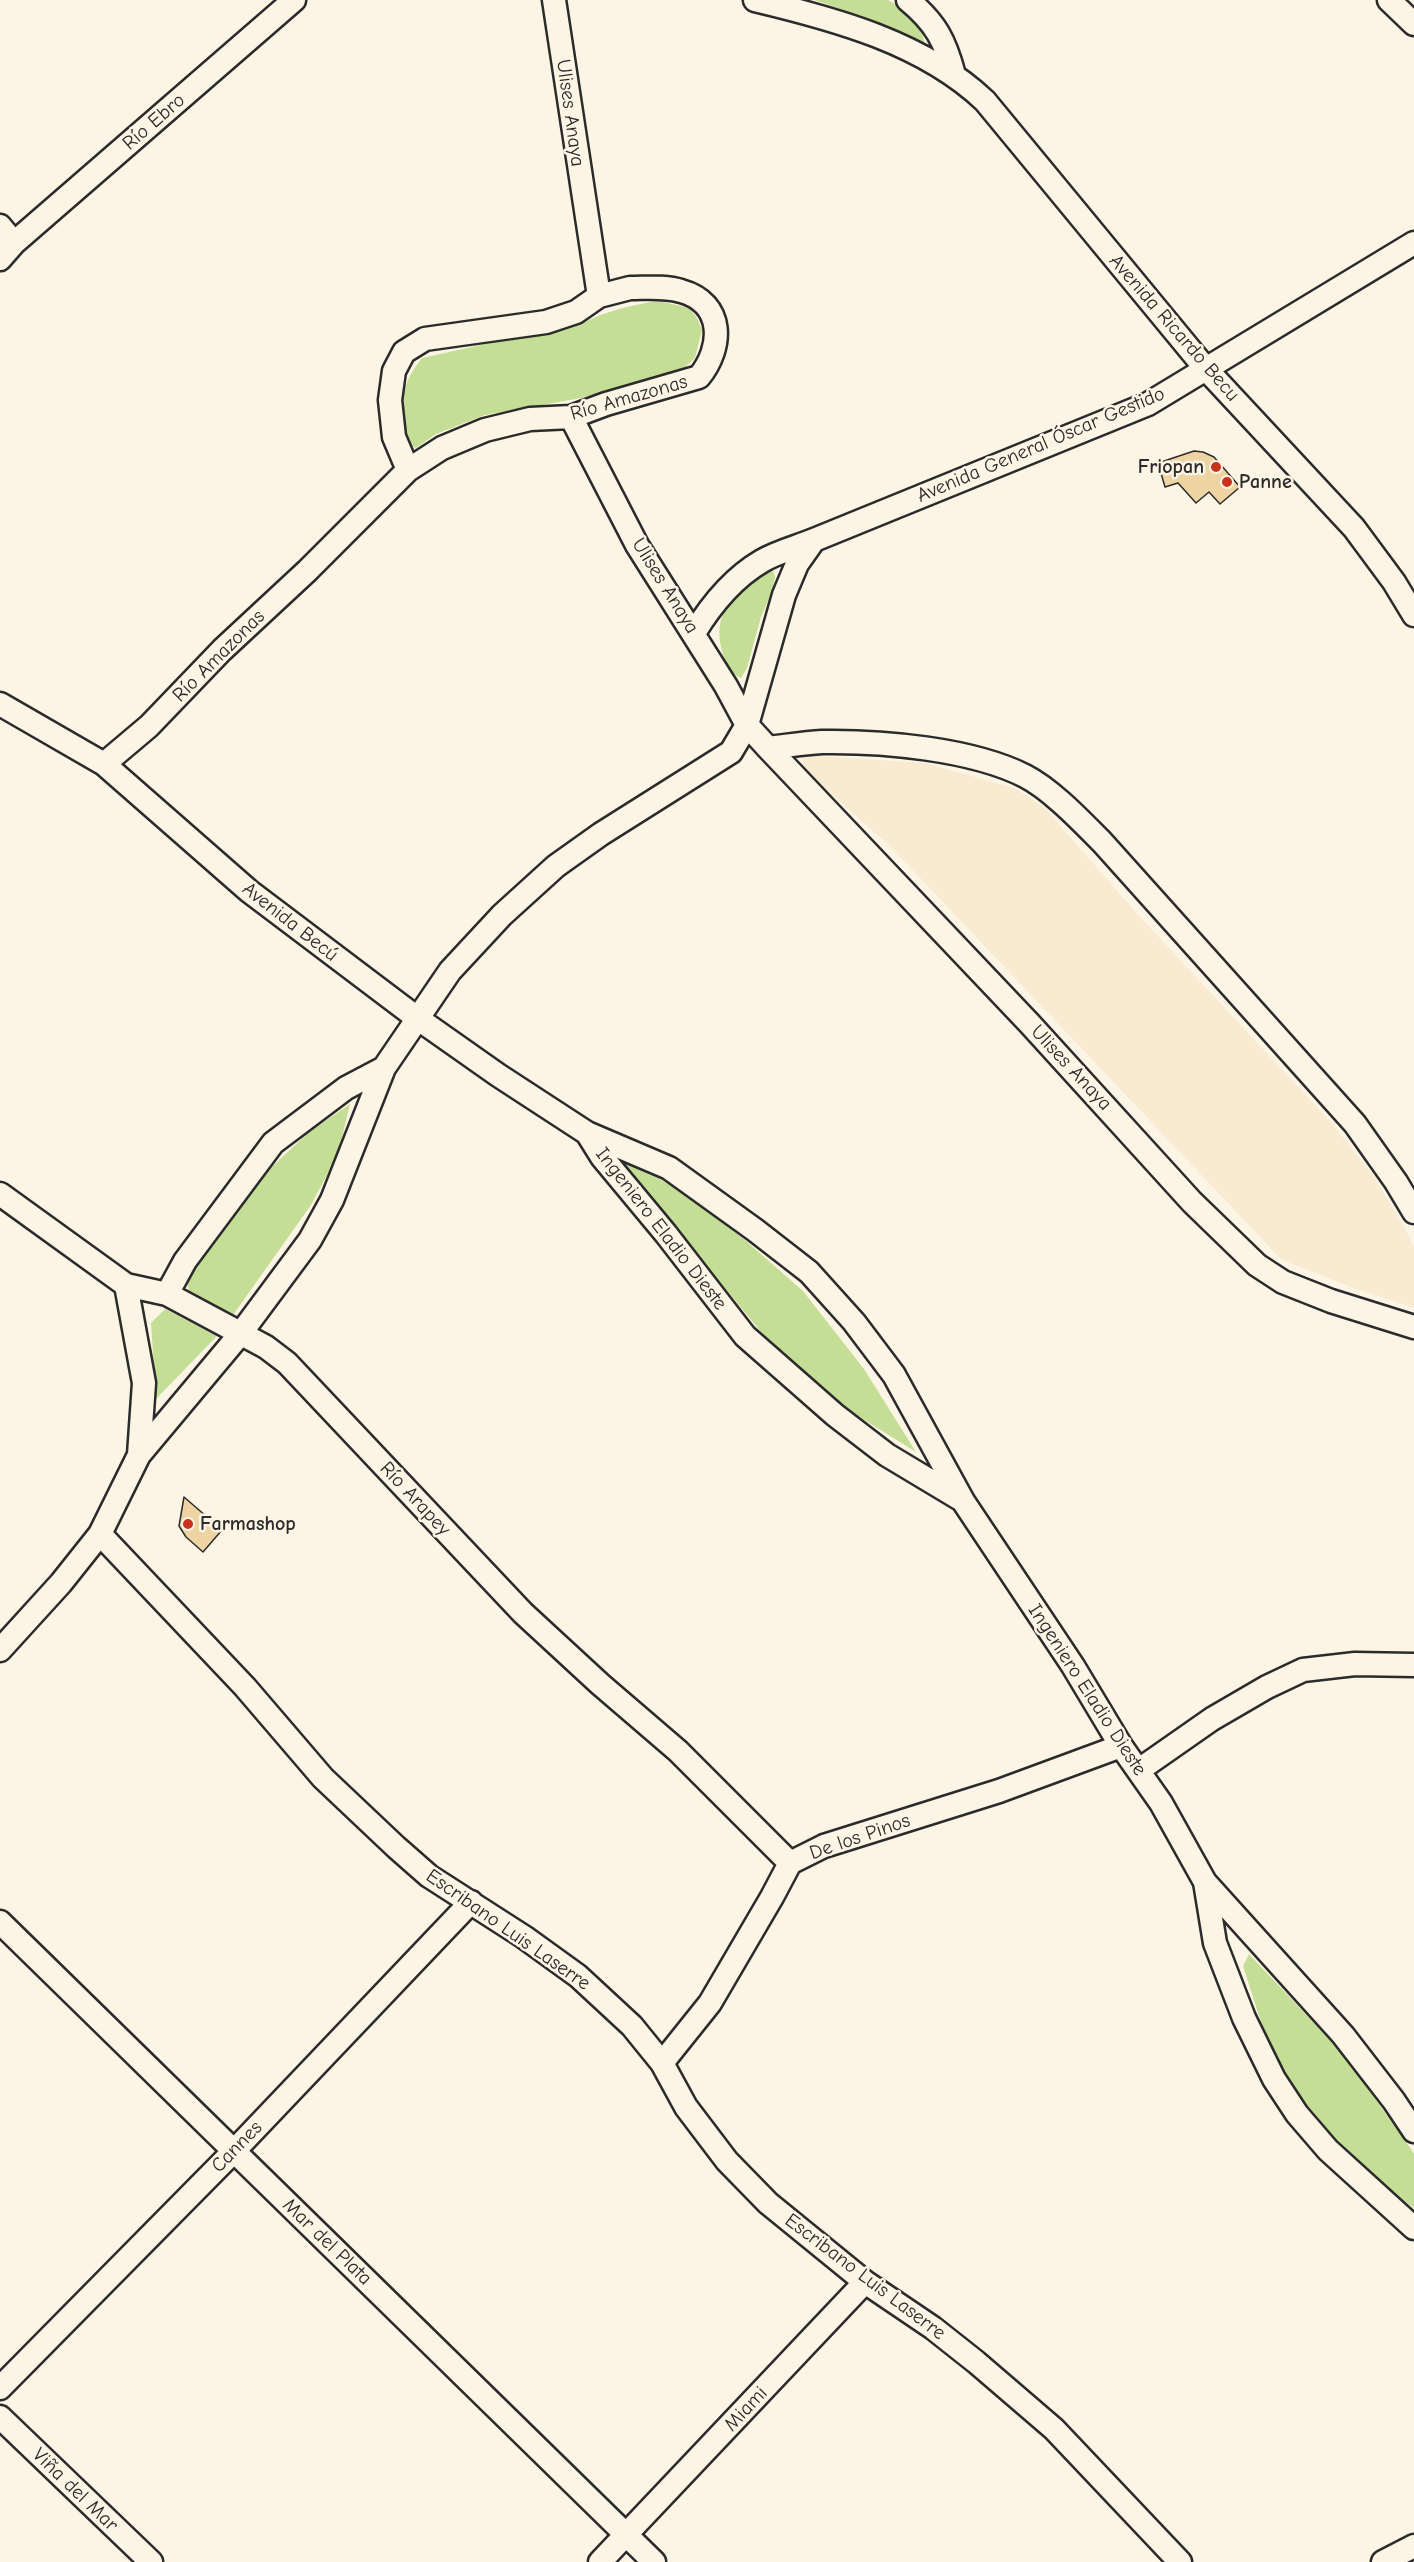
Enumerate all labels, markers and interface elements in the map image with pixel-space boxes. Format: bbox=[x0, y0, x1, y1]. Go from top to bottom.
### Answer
street label: Ulises Anaya bbox=[551, 58, 589, 168]
street label: Río Ebro bbox=[118, 88, 190, 156]
street label: Avenida Ricardo Becu bbox=[1104, 250, 1244, 406]
street label: Río Amazonas bbox=[568, 370, 690, 426]
street label: Avenida General Óscar Gestido bbox=[913, 382, 1169, 508]
place label: Friopan bbox=[1138, 455, 1204, 479]
marker: Friopan bbox=[1209, 460, 1223, 474]
place label: Panne bbox=[1239, 470, 1292, 494]
marker: Panne bbox=[1220, 475, 1234, 489]
street label: Ulises Anaya bbox=[626, 534, 704, 638]
street label: Río Amazonas bbox=[168, 605, 270, 707]
street label: Avenida Becú bbox=[237, 877, 343, 967]
street label: Ulises Anaya bbox=[1025, 1020, 1117, 1116]
street label: Ingeniero Eladio Dieste bbox=[590, 1143, 732, 1315]
street label: Río Arapey bbox=[375, 1457, 455, 1541]
place label: Farmashop bbox=[200, 1512, 296, 1536]
marker: Farmashop bbox=[181, 1517, 195, 1531]
street label: Ingeniero Eladio Dieste bbox=[1023, 1600, 1151, 1780]
street label: De los Pinos bbox=[807, 1809, 913, 1865]
street label: Escribano Luis Laserre bbox=[421, 1864, 595, 1996]
street label: Cannes bbox=[206, 2116, 268, 2178]
street label: Mar del Plata bbox=[277, 2194, 377, 2290]
street label: Escribano Luis Laserre bbox=[780, 2209, 950, 2345]
street label: Miami bbox=[719, 2382, 773, 2436]
street label: Viña del Mar bbox=[27, 2443, 123, 2537]

